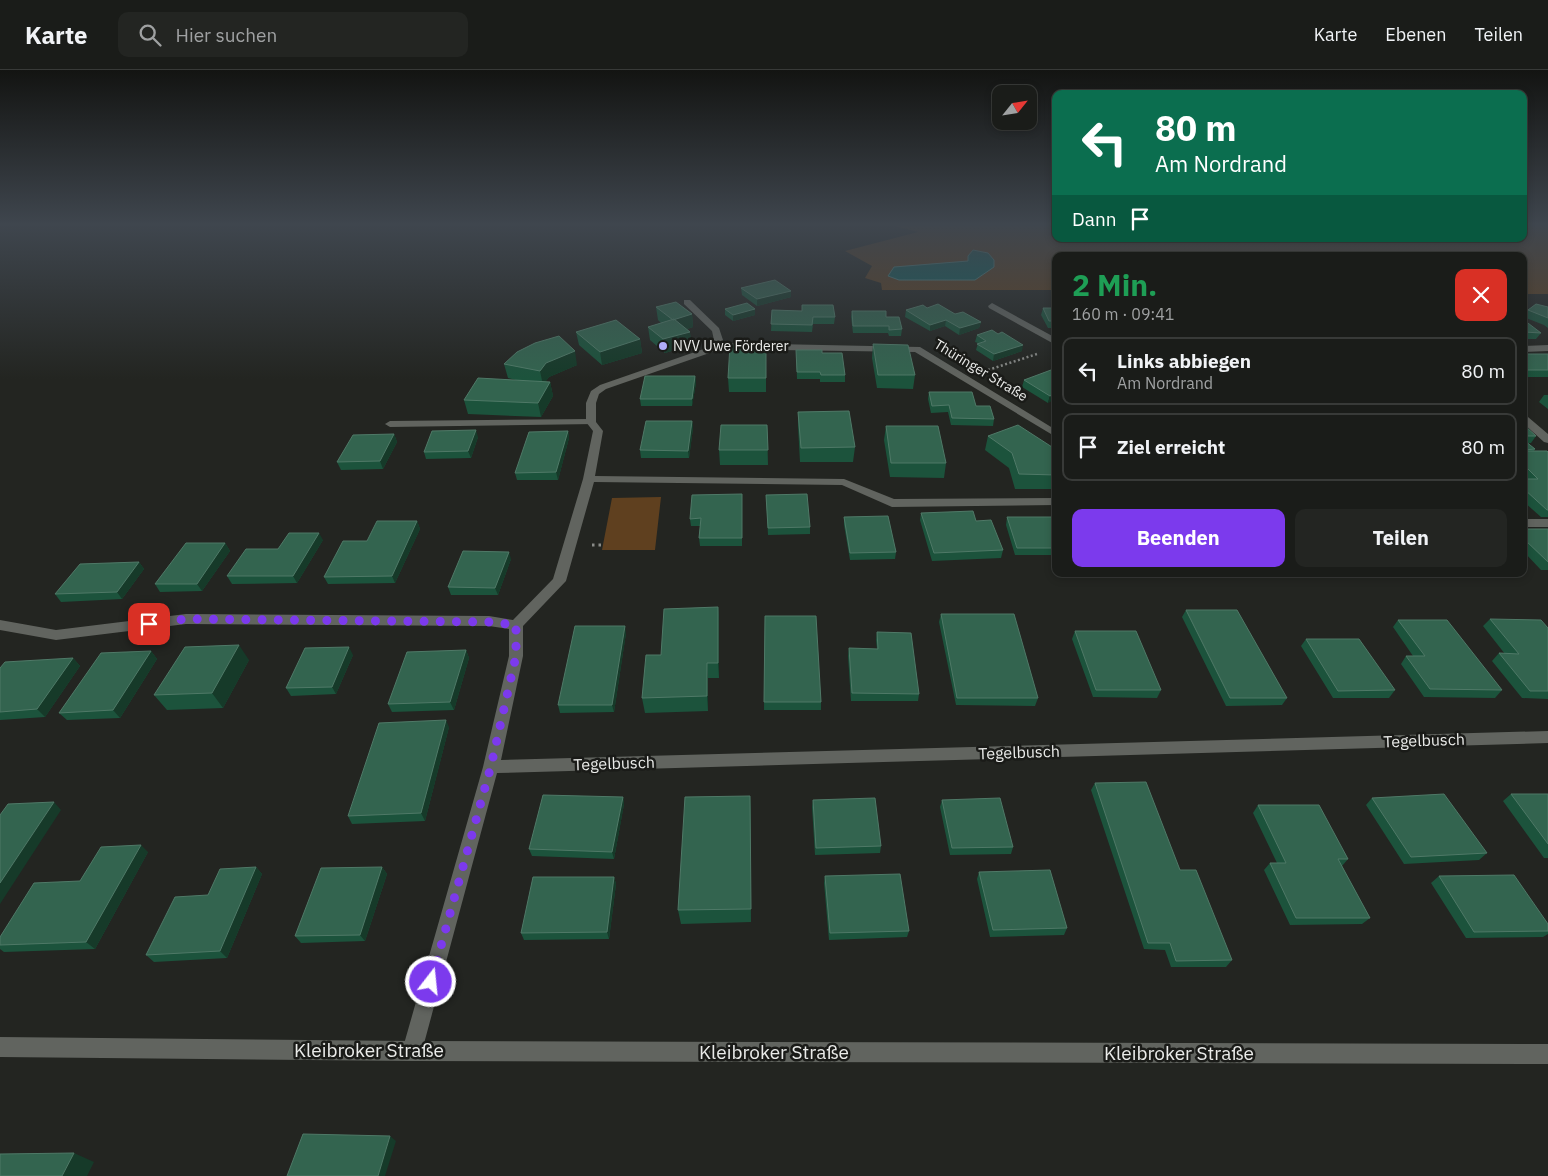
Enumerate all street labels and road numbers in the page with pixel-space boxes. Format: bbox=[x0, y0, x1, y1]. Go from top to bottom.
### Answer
street label: Thüringer Straße bbox=[931, 335, 1031, 405]
street label: Tegelbusch bbox=[1383, 729, 1465, 751]
street label: Tegelbusch bbox=[978, 741, 1060, 763]
street label: Tegelbusch bbox=[573, 752, 655, 774]
street label: Kleibroker Straße bbox=[294, 1038, 444, 1062]
street label: Kleibroker Straße bbox=[699, 1040, 849, 1064]
street label: Kleibroker Straße bbox=[1104, 1041, 1254, 1065]

